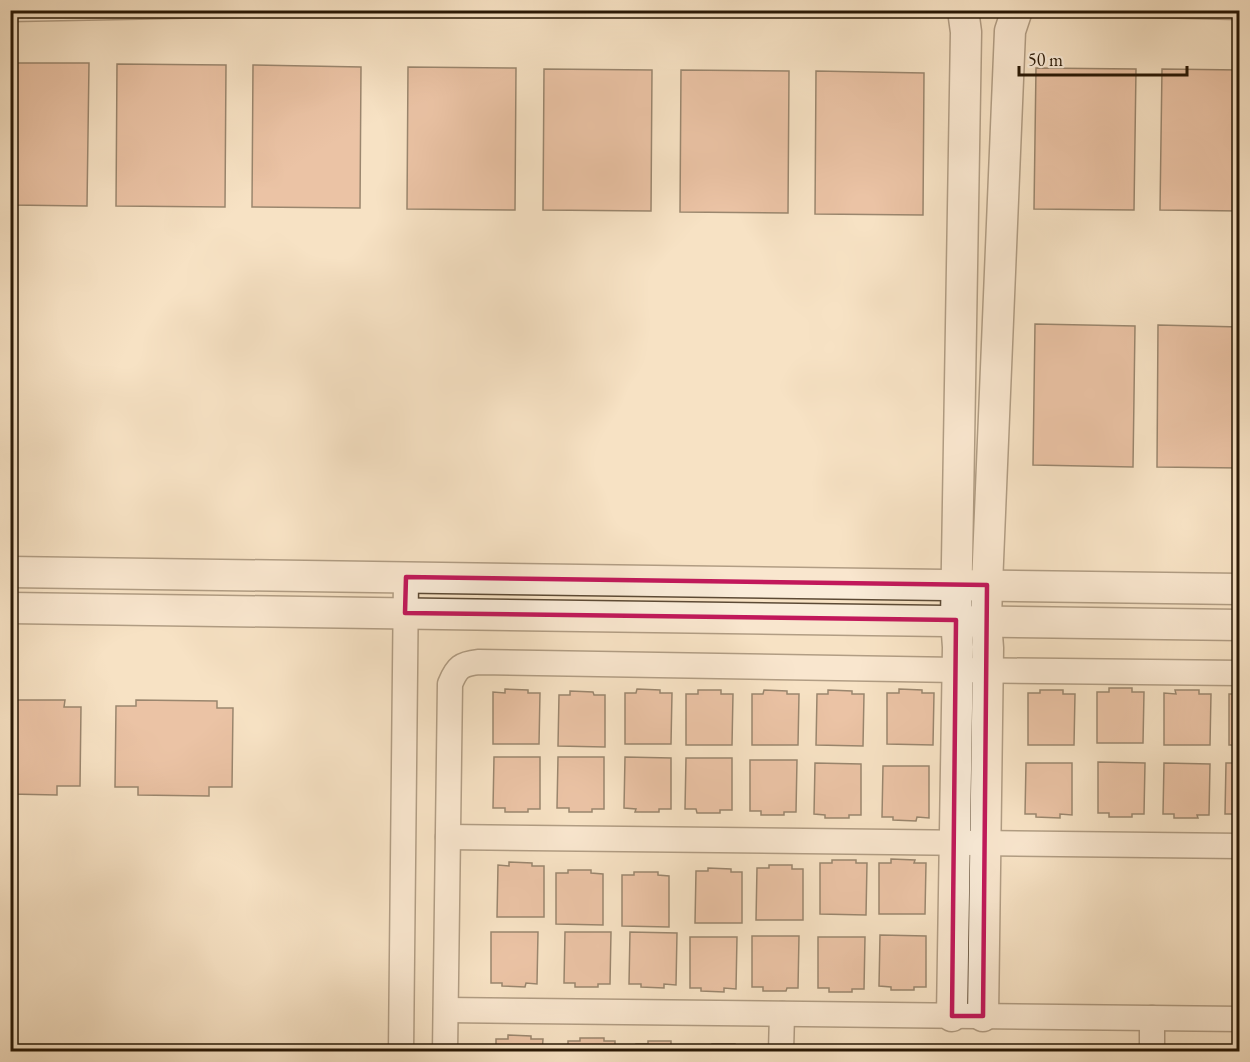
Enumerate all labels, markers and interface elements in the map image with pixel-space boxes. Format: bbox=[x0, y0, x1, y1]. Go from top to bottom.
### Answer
scale bar bbox=[1019, 39, 1187, 77]
text: 50 m bbox=[1028, 48, 1063, 71]

